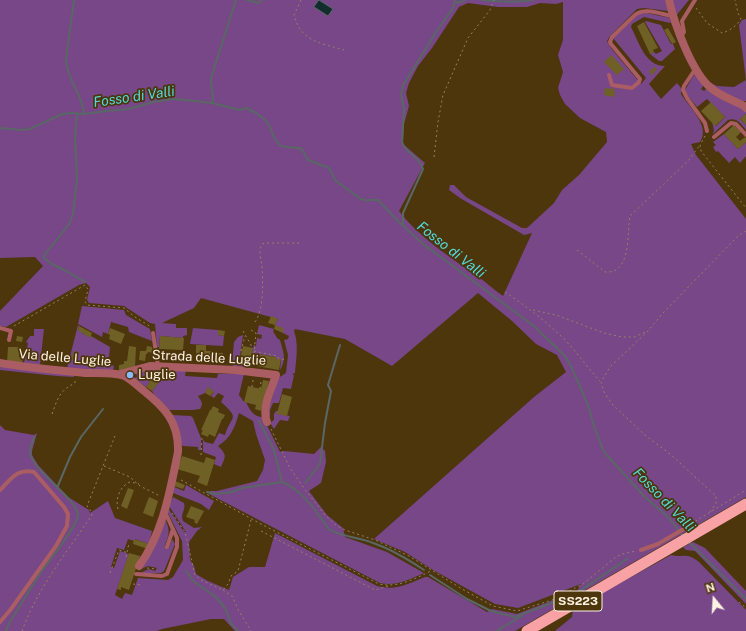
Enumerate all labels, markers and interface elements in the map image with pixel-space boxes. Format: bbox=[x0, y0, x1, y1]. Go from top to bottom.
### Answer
water label: Fosso di Valli bbox=[92, 83, 176, 111]
water label: Fosso di Valli bbox=[413, 218, 489, 282]
street label: Via delle Luglie bbox=[18, 346, 112, 370]
street label: Strada delle Luglie bbox=[152, 347, 266, 369]
place label: Luglie bbox=[138, 367, 176, 383]
marker: Luglie bbox=[125, 370, 135, 380]
water label: Fosso di Valli bbox=[629, 465, 699, 535]
north arrow bbox=[694, 579, 734, 619]
text: N bbox=[704, 581, 716, 595]
road number: SS223 bbox=[554, 591, 602, 611]

